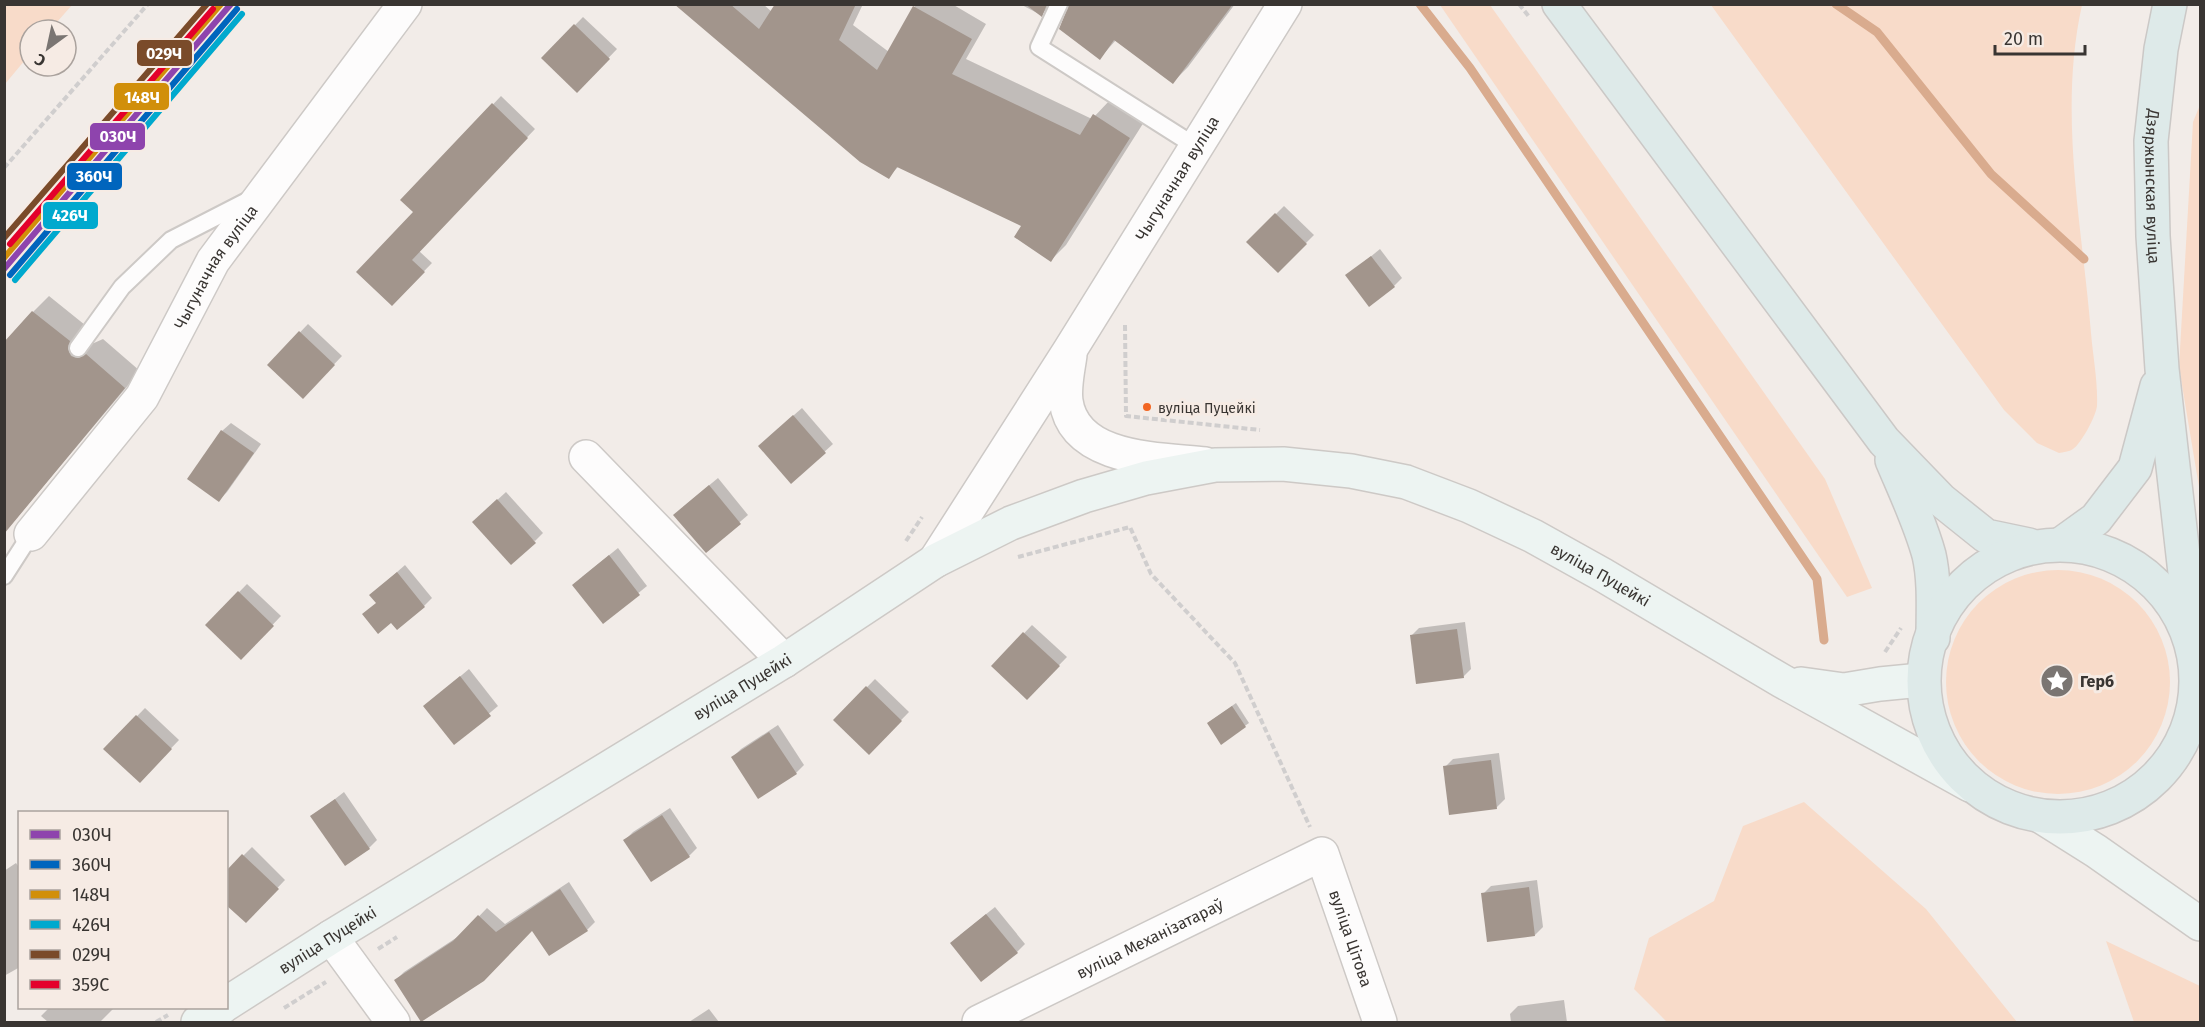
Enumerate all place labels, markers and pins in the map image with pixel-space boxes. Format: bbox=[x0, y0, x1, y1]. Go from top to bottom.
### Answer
place label: вуліца Пуцейкі bbox=[1158, 400, 1256, 417]
marker: вуліца Пуцейкі bbox=[1141, 401, 1153, 413]
place icon: Герб bbox=[2039, 663, 2075, 699]
place label: Герб bbox=[2080, 672, 2114, 691]

